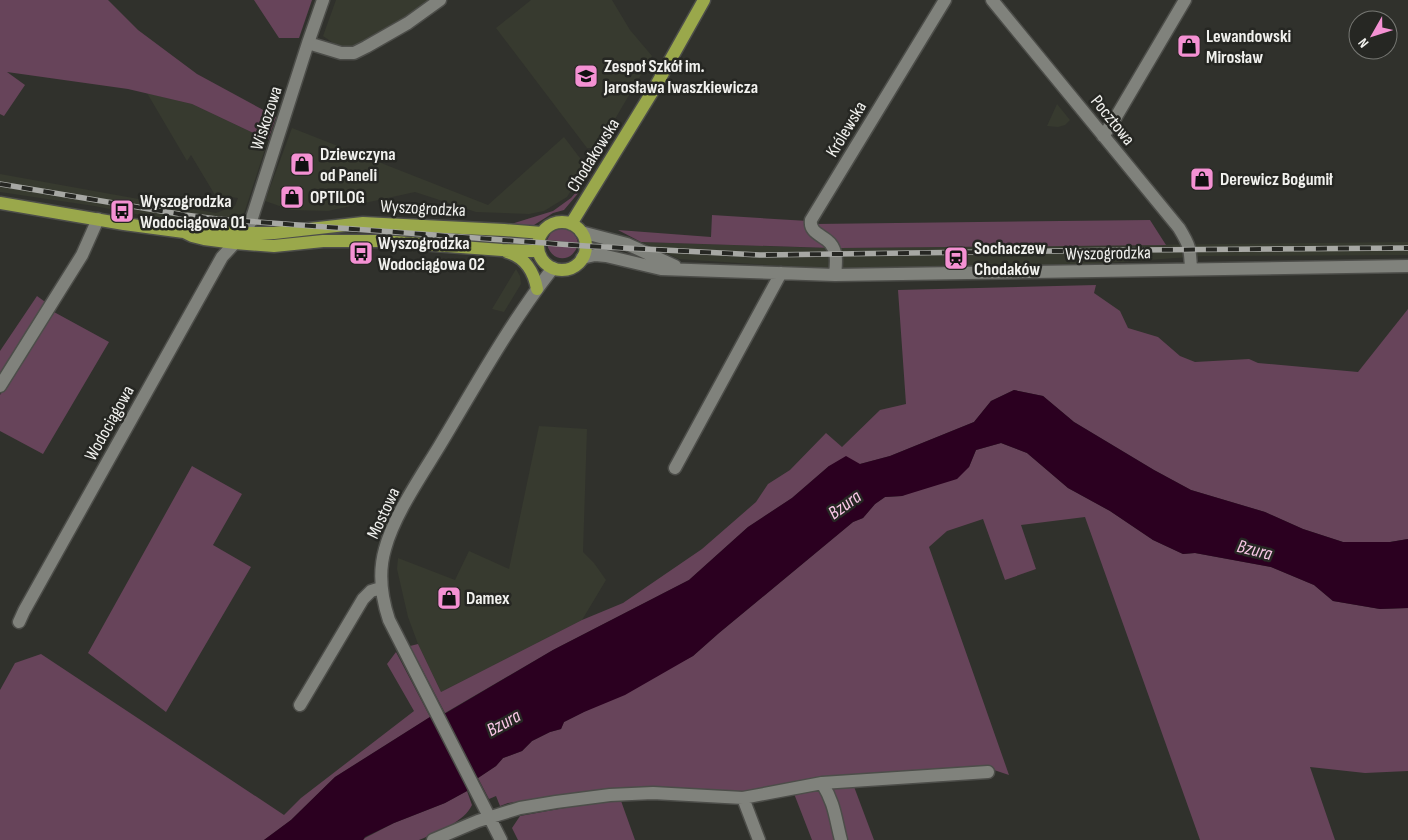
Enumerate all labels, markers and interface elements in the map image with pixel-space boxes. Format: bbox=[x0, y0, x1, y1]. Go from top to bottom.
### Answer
north arrow bbox=[1348, 10, 1398, 60]
place label: Lewandowski Mirosław bbox=[1206, 26, 1291, 68]
shop icon: Lewandowski Mirosław bbox=[1176, 33, 1202, 59]
text: N bbox=[1354, 35, 1372, 51]
place label: Zespoł Szkół im. Jarosława Iwaszkiewicza bbox=[603, 56, 758, 98]
school or university icon: Zespoł Szkół im. Jarosława Iwaszkiewicza bbox=[573, 63, 599, 89]
street label: Wiskozowa bbox=[246, 84, 287, 153]
street label: Pocztowa bbox=[1086, 91, 1139, 150]
street label: Królewska bbox=[822, 98, 871, 161]
street label: Chodakowska bbox=[563, 115, 624, 196]
place label: Dziewczyna od Paneli bbox=[320, 144, 396, 186]
shop icon: Dziewczyna od Paneli bbox=[289, 151, 315, 177]
shop icon: Derewicz Bogumił bbox=[1189, 166, 1215, 192]
place label: Derewicz Bogumił bbox=[1220, 169, 1333, 190]
shop icon: OPTILOG bbox=[279, 184, 305, 210]
place label: OPTILOG bbox=[310, 187, 365, 208]
place label: Wyszogrodzka Wodociągowa 01 bbox=[140, 191, 246, 233]
street label: Wyszogrodzka bbox=[380, 196, 466, 221]
bus stop icon: Wyszogrodzka Wodociągowa 01 bbox=[109, 198, 135, 224]
place label: Wyszogrodzka Wodociągowa 02 bbox=[378, 233, 485, 275]
place label: Sochaczew Chodaków bbox=[974, 238, 1046, 280]
bus stop icon: Wyszogrodzka Wodociągowa 02 bbox=[348, 240, 374, 266]
street label: Wyszogrodzka bbox=[1065, 242, 1151, 265]
station icon: Sochaczew Chodaków bbox=[943, 245, 969, 271]
street label: Wodociągowa bbox=[80, 382, 139, 464]
street label: Mostowa bbox=[362, 484, 404, 542]
water label: Bzura bbox=[824, 485, 866, 525]
water label: Bzura bbox=[1235, 535, 1275, 566]
shop icon: Damex bbox=[436, 585, 462, 611]
place label: Damex bbox=[466, 588, 510, 609]
water label: Bzura bbox=[483, 705, 525, 742]

